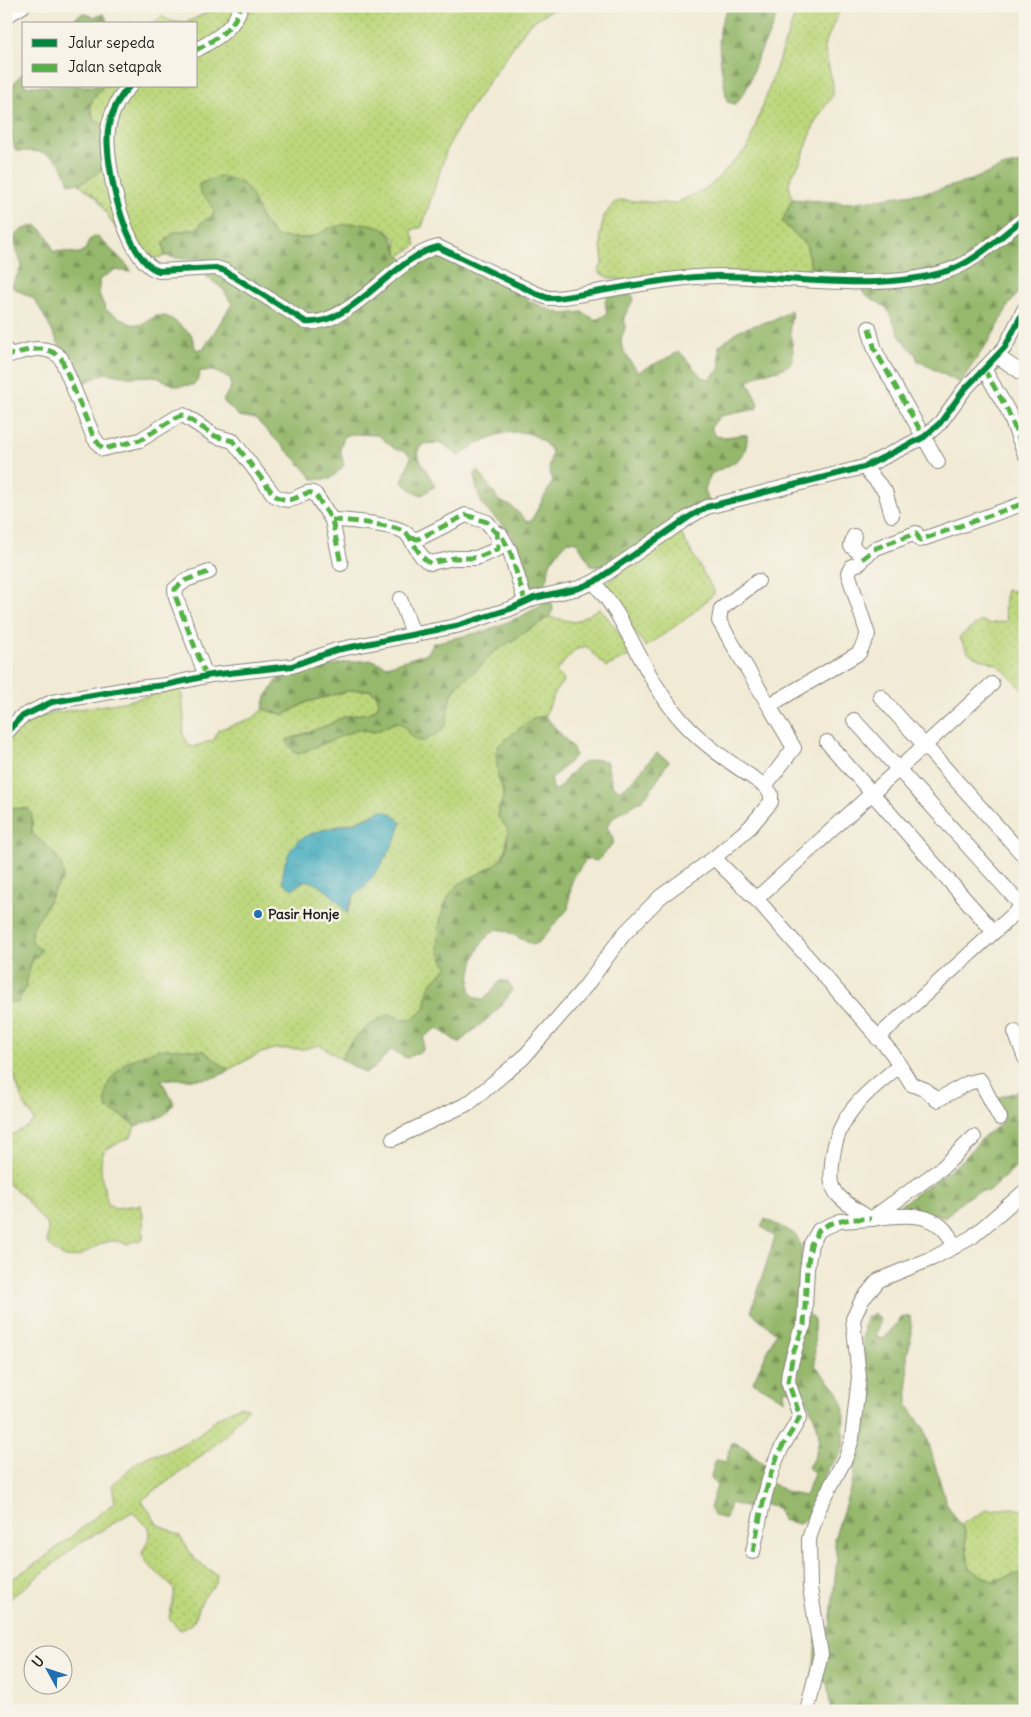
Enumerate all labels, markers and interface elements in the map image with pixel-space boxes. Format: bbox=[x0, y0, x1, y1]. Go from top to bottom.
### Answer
legend bbox=[22, 22, 198, 88]
text: Jalur sepeda bbox=[68, 33, 155, 52]
text: Jalan setapak bbox=[68, 57, 162, 76]
place label: Pasir Honje bbox=[268, 905, 340, 923]
marker: Pasir Honje bbox=[252, 908, 264, 920]
north arrow bbox=[22, 1644, 72, 1694]
text: U bbox=[28, 1652, 48, 1671]

